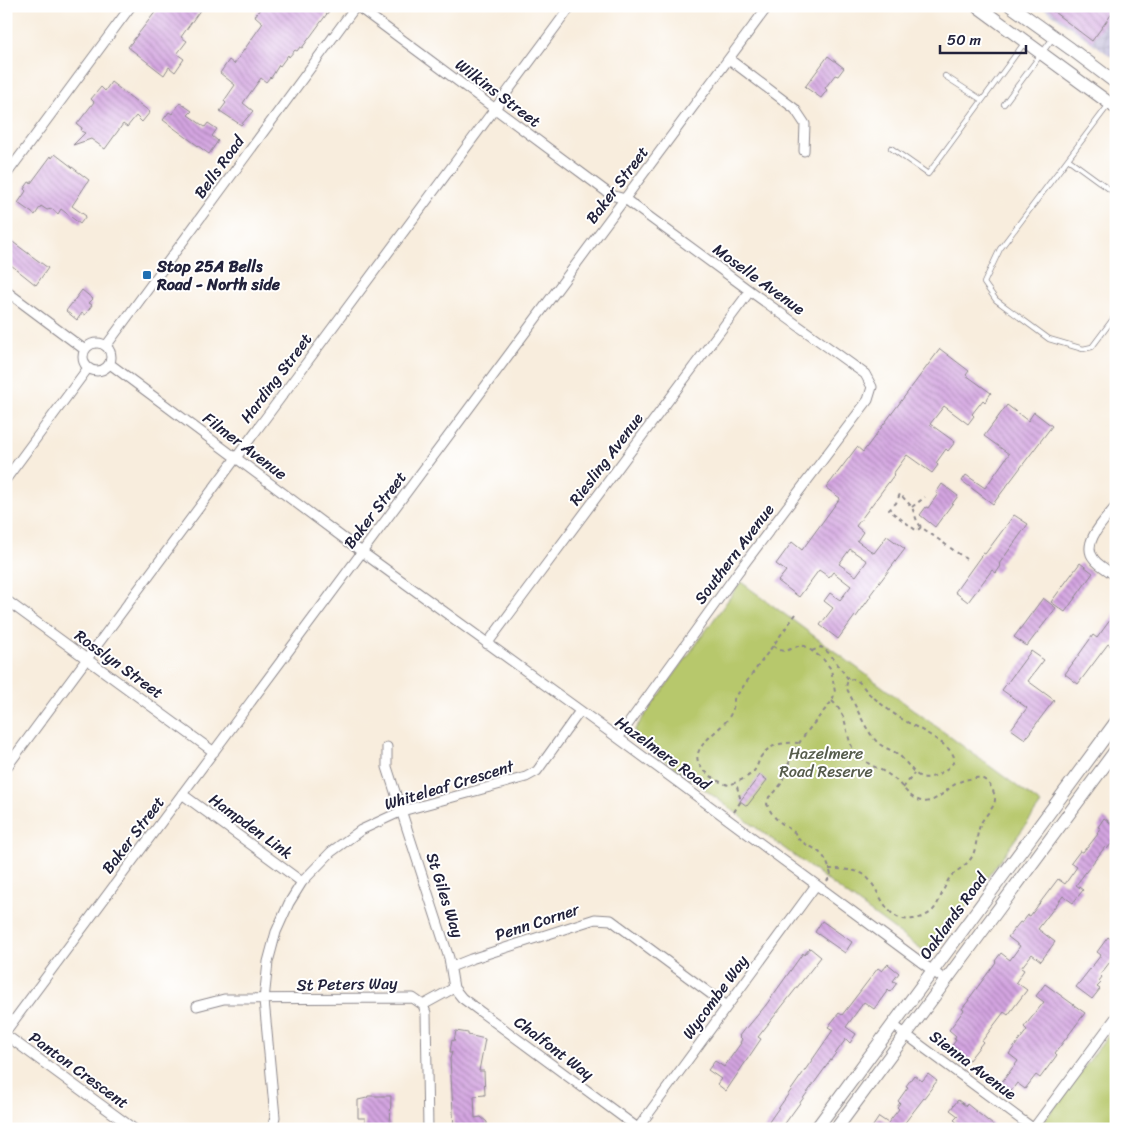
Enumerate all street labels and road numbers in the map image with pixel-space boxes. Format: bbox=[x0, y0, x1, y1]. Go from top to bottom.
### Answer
street label: Wilkins Street bbox=[449, 51, 547, 135]
street label: Bells Road bbox=[186, 128, 253, 205]
street label: Baker Street bbox=[578, 140, 656, 230]
street label: Moselle Avenue bbox=[706, 235, 812, 323]
street label: Harding Street bbox=[232, 327, 320, 429]
street label: Filmer Avenue bbox=[196, 404, 294, 488]
street label: Riesling Avenue bbox=[561, 406, 651, 512]
street label: Baker Street bbox=[336, 465, 414, 555]
street label: Southern Avenue bbox=[686, 497, 782, 611]
street label: Rosslyn Street bbox=[68, 621, 170, 707]
street label: Hazelmere Road bbox=[609, 708, 718, 799]
street label: Whiteleaf Crescent bbox=[381, 751, 518, 818]
street label: Hampden Link bbox=[203, 785, 299, 867]
street label: Baker Street bbox=[94, 790, 172, 880]
street label: St Giles Way bbox=[418, 849, 473, 942]
street label: Oaklands Road bbox=[911, 865, 996, 966]
street label: Penn Corner bbox=[491, 894, 584, 949]
street label: Wycombe Way bbox=[674, 948, 756, 1046]
street label: St Peters Way bbox=[296, 969, 398, 999]
street label: Chalfont Way bbox=[508, 1008, 601, 1088]
street label: Sienna Avenue bbox=[923, 1022, 1023, 1108]
street label: Panton Crescent bbox=[23, 1024, 135, 1116]

